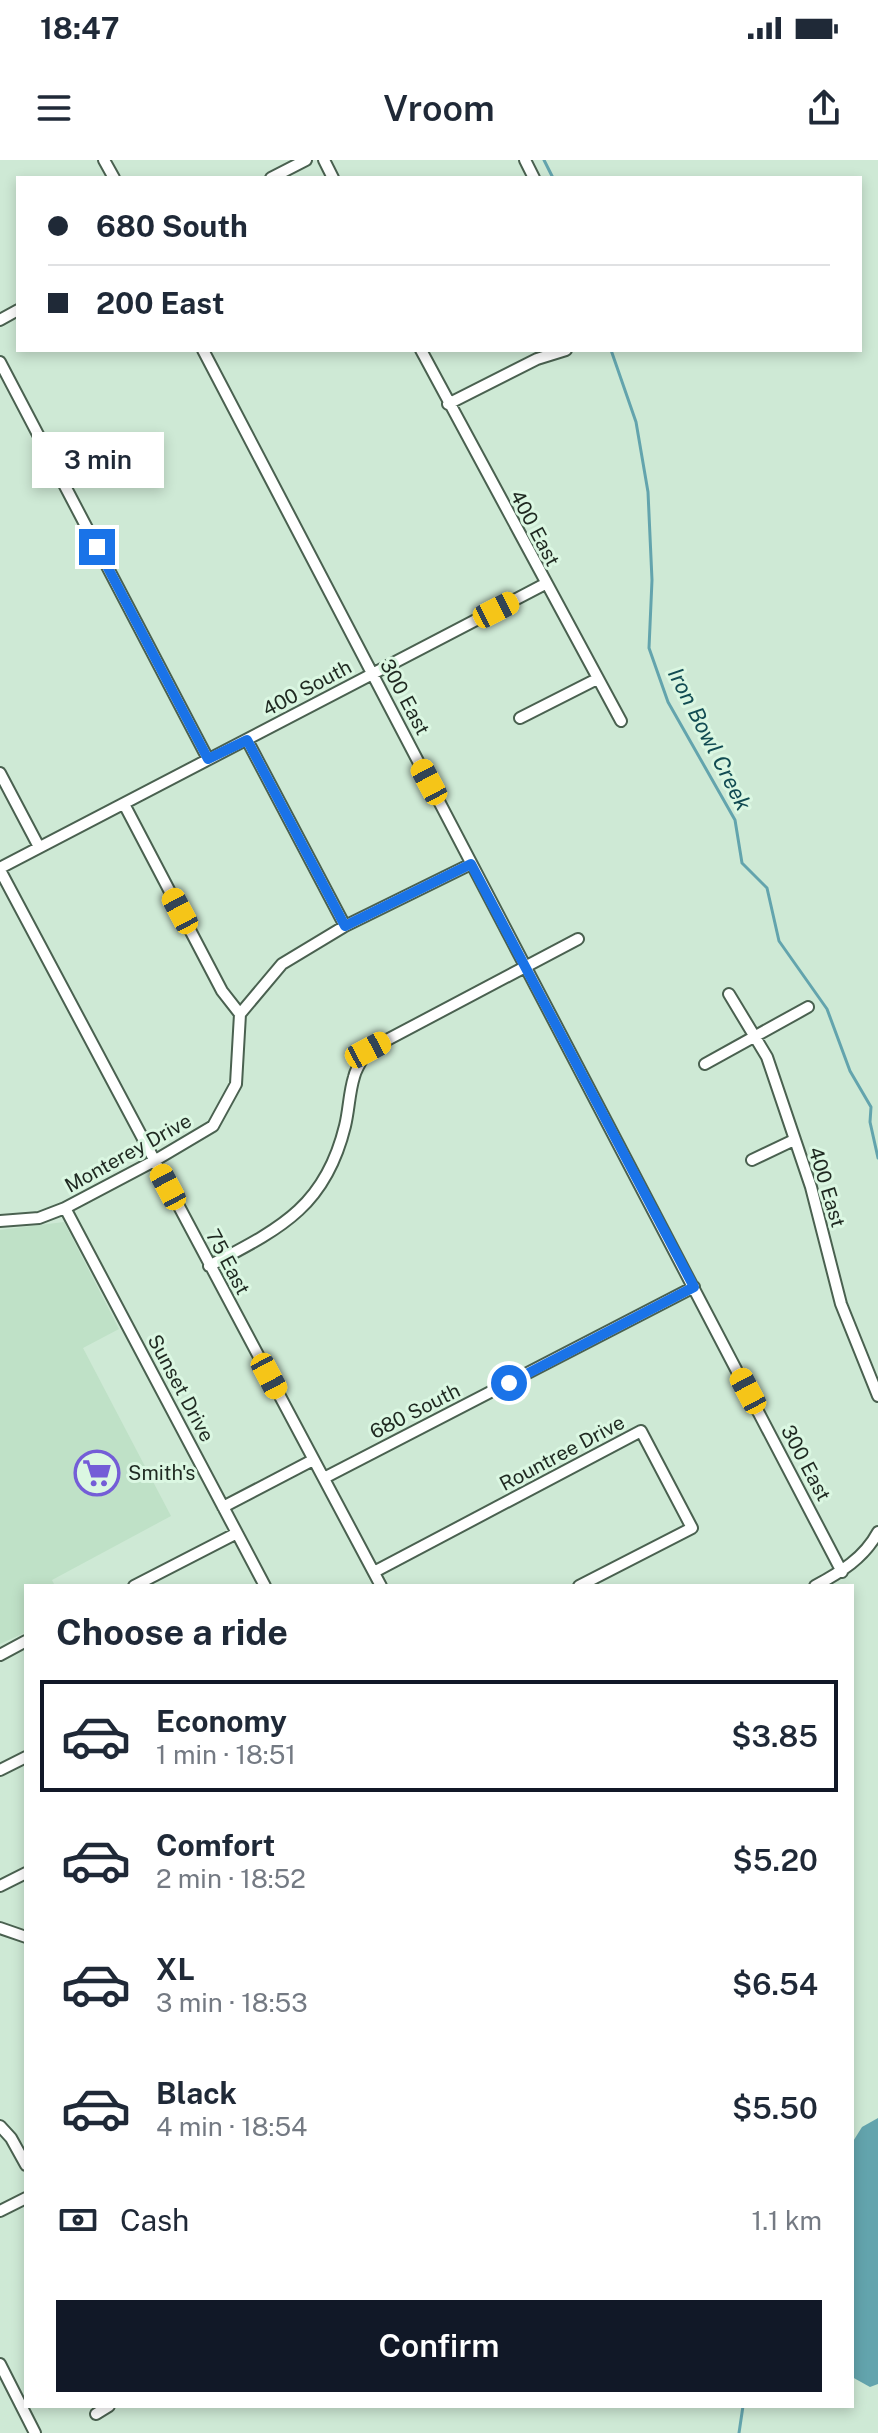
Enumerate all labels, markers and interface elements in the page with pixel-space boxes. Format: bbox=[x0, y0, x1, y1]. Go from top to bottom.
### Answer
text: 18:47 bbox=[40, 10, 119, 46]
icon: menu bbox=[32, 86, 76, 130]
icon: share bbox=[802, 86, 846, 130]
text: Vroom bbox=[383, 87, 495, 129]
text: 680 South bbox=[96, 208, 248, 244]
text: 200 East bbox=[96, 285, 224, 321]
callout: 3 min bbox=[31, 431, 163, 487]
text: 3 min bbox=[64, 444, 132, 475]
street label: 400 East bbox=[505, 486, 565, 570]
route end bbox=[79, 529, 115, 565]
car bbox=[469, 588, 523, 632]
street label: 400 South bbox=[258, 655, 356, 721]
street label: 300 East bbox=[375, 655, 435, 739]
water label: Iron Bowl Creek bbox=[663, 663, 757, 815]
car bbox=[407, 755, 451, 809]
car bbox=[158, 884, 202, 938]
car bbox=[341, 1028, 395, 1072]
street label: Monterey Drive bbox=[61, 1108, 195, 1198]
street label: 400 East bbox=[803, 1144, 851, 1230]
car bbox=[146, 1160, 190, 1214]
street label: 75 East bbox=[201, 1225, 255, 1299]
street label: Sunset Drive bbox=[143, 1330, 219, 1446]
car bbox=[247, 1349, 291, 1403]
car bbox=[726, 1364, 770, 1418]
route start bbox=[491, 1365, 527, 1401]
street label: 680 South bbox=[366, 1378, 464, 1444]
street label: Rountree Drive bbox=[495, 1410, 629, 1496]
street label: 300 East bbox=[776, 1421, 836, 1505]
supermarket icon: Smith's bbox=[73, 1449, 121, 1497]
place label: Smith's bbox=[128, 1461, 195, 1485]
text: Choose a ride bbox=[56, 1611, 288, 1653]
icon: car bbox=[60, 1700, 132, 1772]
text: Economy bbox=[156, 1703, 287, 1739]
text: $3.85 bbox=[731, 1718, 818, 1754]
text: 1 min · 18:51 bbox=[156, 1739, 296, 1770]
icon: car bbox=[60, 1824, 132, 1896]
text: Comfort bbox=[156, 1827, 275, 1863]
text: $5.20 bbox=[733, 1842, 818, 1878]
text: 2 min · 18:52 bbox=[156, 1863, 306, 1894]
icon: car bbox=[60, 1948, 132, 2020]
text: XL bbox=[156, 1951, 195, 1987]
text: $6.54 bbox=[732, 1966, 818, 2002]
text: 3 min · 18:53 bbox=[156, 1987, 308, 2018]
icon: car bbox=[60, 2072, 132, 2144]
text: Black bbox=[156, 2075, 237, 2111]
text: $5.50 bbox=[732, 2090, 818, 2126]
text: 4 min · 18:54 bbox=[156, 2111, 307, 2142]
icon: cash bbox=[56, 2198, 100, 2242]
text: Cash bbox=[120, 2202, 189, 2238]
text: 1.1 km bbox=[752, 2205, 822, 2236]
button: Confirm bbox=[56, 2300, 822, 2392]

